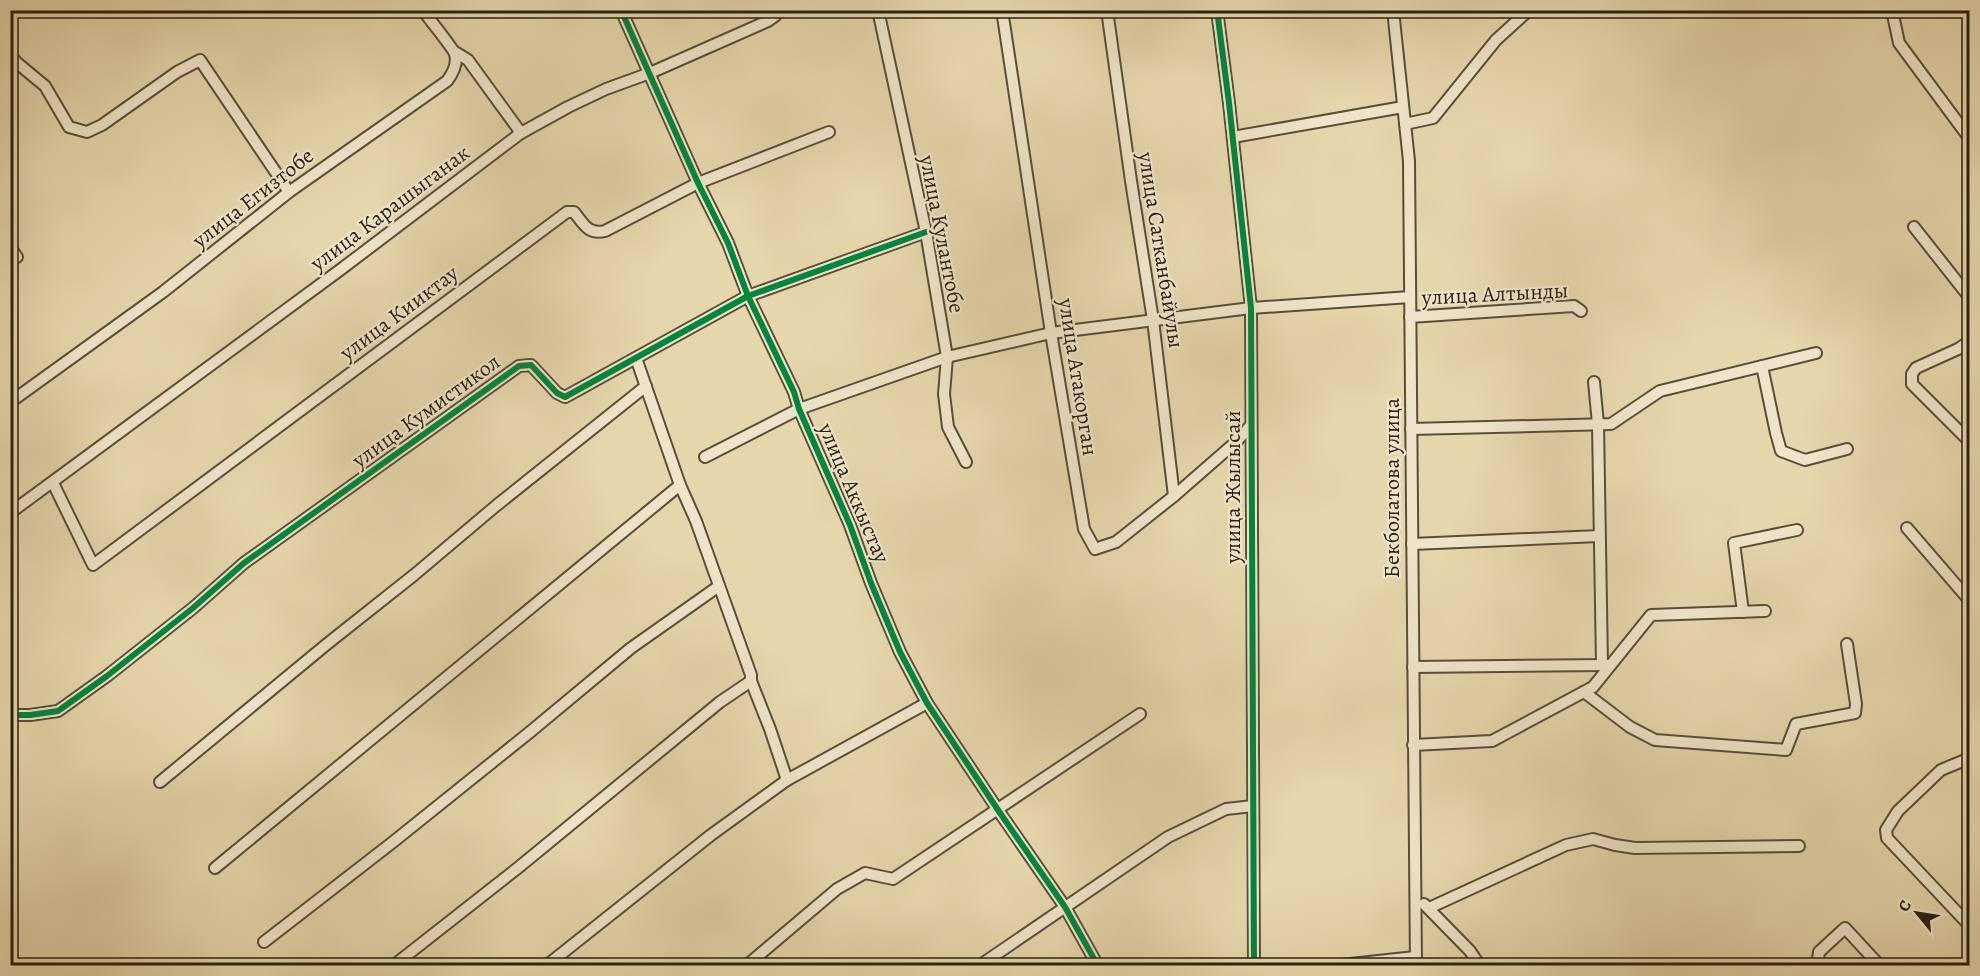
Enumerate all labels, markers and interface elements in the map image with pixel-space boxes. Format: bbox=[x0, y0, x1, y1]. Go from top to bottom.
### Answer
street label: улица Карашыганак bbox=[303, 138, 476, 279]
street label: улица Егизтобе bbox=[185, 141, 320, 256]
street label: улица Сатканбайулы bbox=[1131, 149, 1191, 350]
street label: улица Кулантобе bbox=[912, 152, 972, 316]
street label: улица Кииктау bbox=[333, 258, 465, 368]
street label: улица Алтынды bbox=[1420, 275, 1569, 313]
street label: улица Атакорган bbox=[1051, 295, 1105, 458]
street label: улица Кумистикол bbox=[345, 347, 506, 476]
street label: Бекболатова улица bbox=[1377, 397, 1407, 578]
street label: улица Жылысай bbox=[1218, 410, 1248, 565]
street label: улица Аккыстау bbox=[811, 417, 897, 569]
north arrow bbox=[1887, 883, 1947, 943]
text: С bbox=[1893, 896, 1917, 916]

